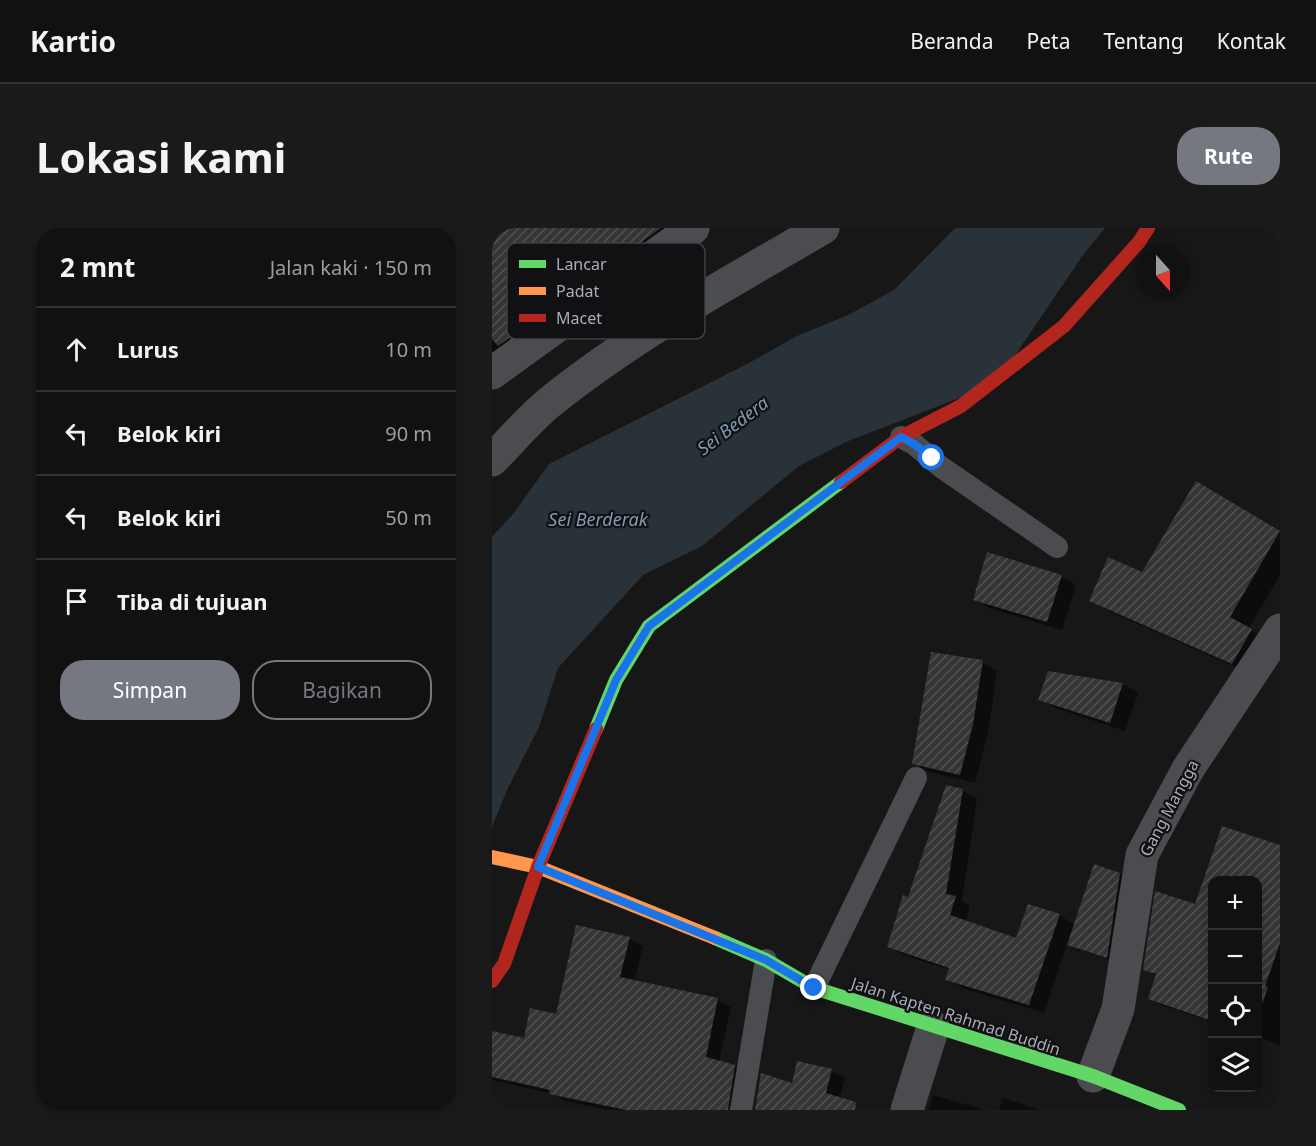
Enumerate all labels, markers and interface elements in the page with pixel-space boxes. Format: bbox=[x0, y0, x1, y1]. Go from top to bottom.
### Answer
text: Kartio bbox=[30, 22, 116, 60]
text: Beranda bbox=[910, 27, 994, 55]
text: Peta bbox=[1027, 27, 1070, 55]
text: Tentang bbox=[1103, 27, 1184, 55]
text: Kontak bbox=[1217, 27, 1286, 55]
button: Rute bbox=[1177, 127, 1280, 185]
text: Lokasi kami bbox=[36, 128, 286, 185]
legend bbox=[507, 243, 705, 339]
north arrow bbox=[1136, 246, 1190, 300]
text: 2 mnt bbox=[60, 249, 135, 285]
text: Lancar bbox=[556, 253, 607, 275]
text: Jalan kaki · 150 m bbox=[270, 254, 432, 281]
text: Padat bbox=[556, 280, 599, 302]
text: Macet bbox=[556, 307, 602, 329]
icon: ahead bbox=[60, 333, 93, 366]
text: Lurus bbox=[117, 334, 179, 364]
text: 10 m bbox=[385, 336, 432, 363]
water label: Sei Bedera bbox=[692, 390, 773, 460]
icon: left bbox=[60, 417, 93, 450]
text: Belok kiri bbox=[117, 418, 221, 448]
text: 90 m bbox=[385, 420, 432, 447]
route start bbox=[918, 444, 944, 470]
icon: left bbox=[60, 501, 93, 534]
text: Belok kiri bbox=[117, 502, 221, 532]
text: 50 m bbox=[385, 504, 432, 531]
water label: Sei Berderak bbox=[548, 507, 649, 531]
icon: arrive bbox=[60, 585, 93, 618]
text: Tiba di tujuan bbox=[117, 586, 267, 616]
button: Simpan bbox=[60, 660, 240, 720]
button: Bagikan bbox=[252, 660, 432, 720]
street label: Gang Mangga bbox=[1134, 756, 1204, 860]
map controls bbox=[1208, 876, 1262, 1092]
button: + bbox=[1208, 876, 1262, 930]
button: − bbox=[1208, 930, 1262, 984]
street label: Jalan Kapten Rahmad Buddin bbox=[847, 971, 1063, 1060]
route end bbox=[800, 974, 826, 1000]
button: locate bbox=[1208, 984, 1262, 1038]
button: layers bbox=[1208, 1038, 1262, 1092]

